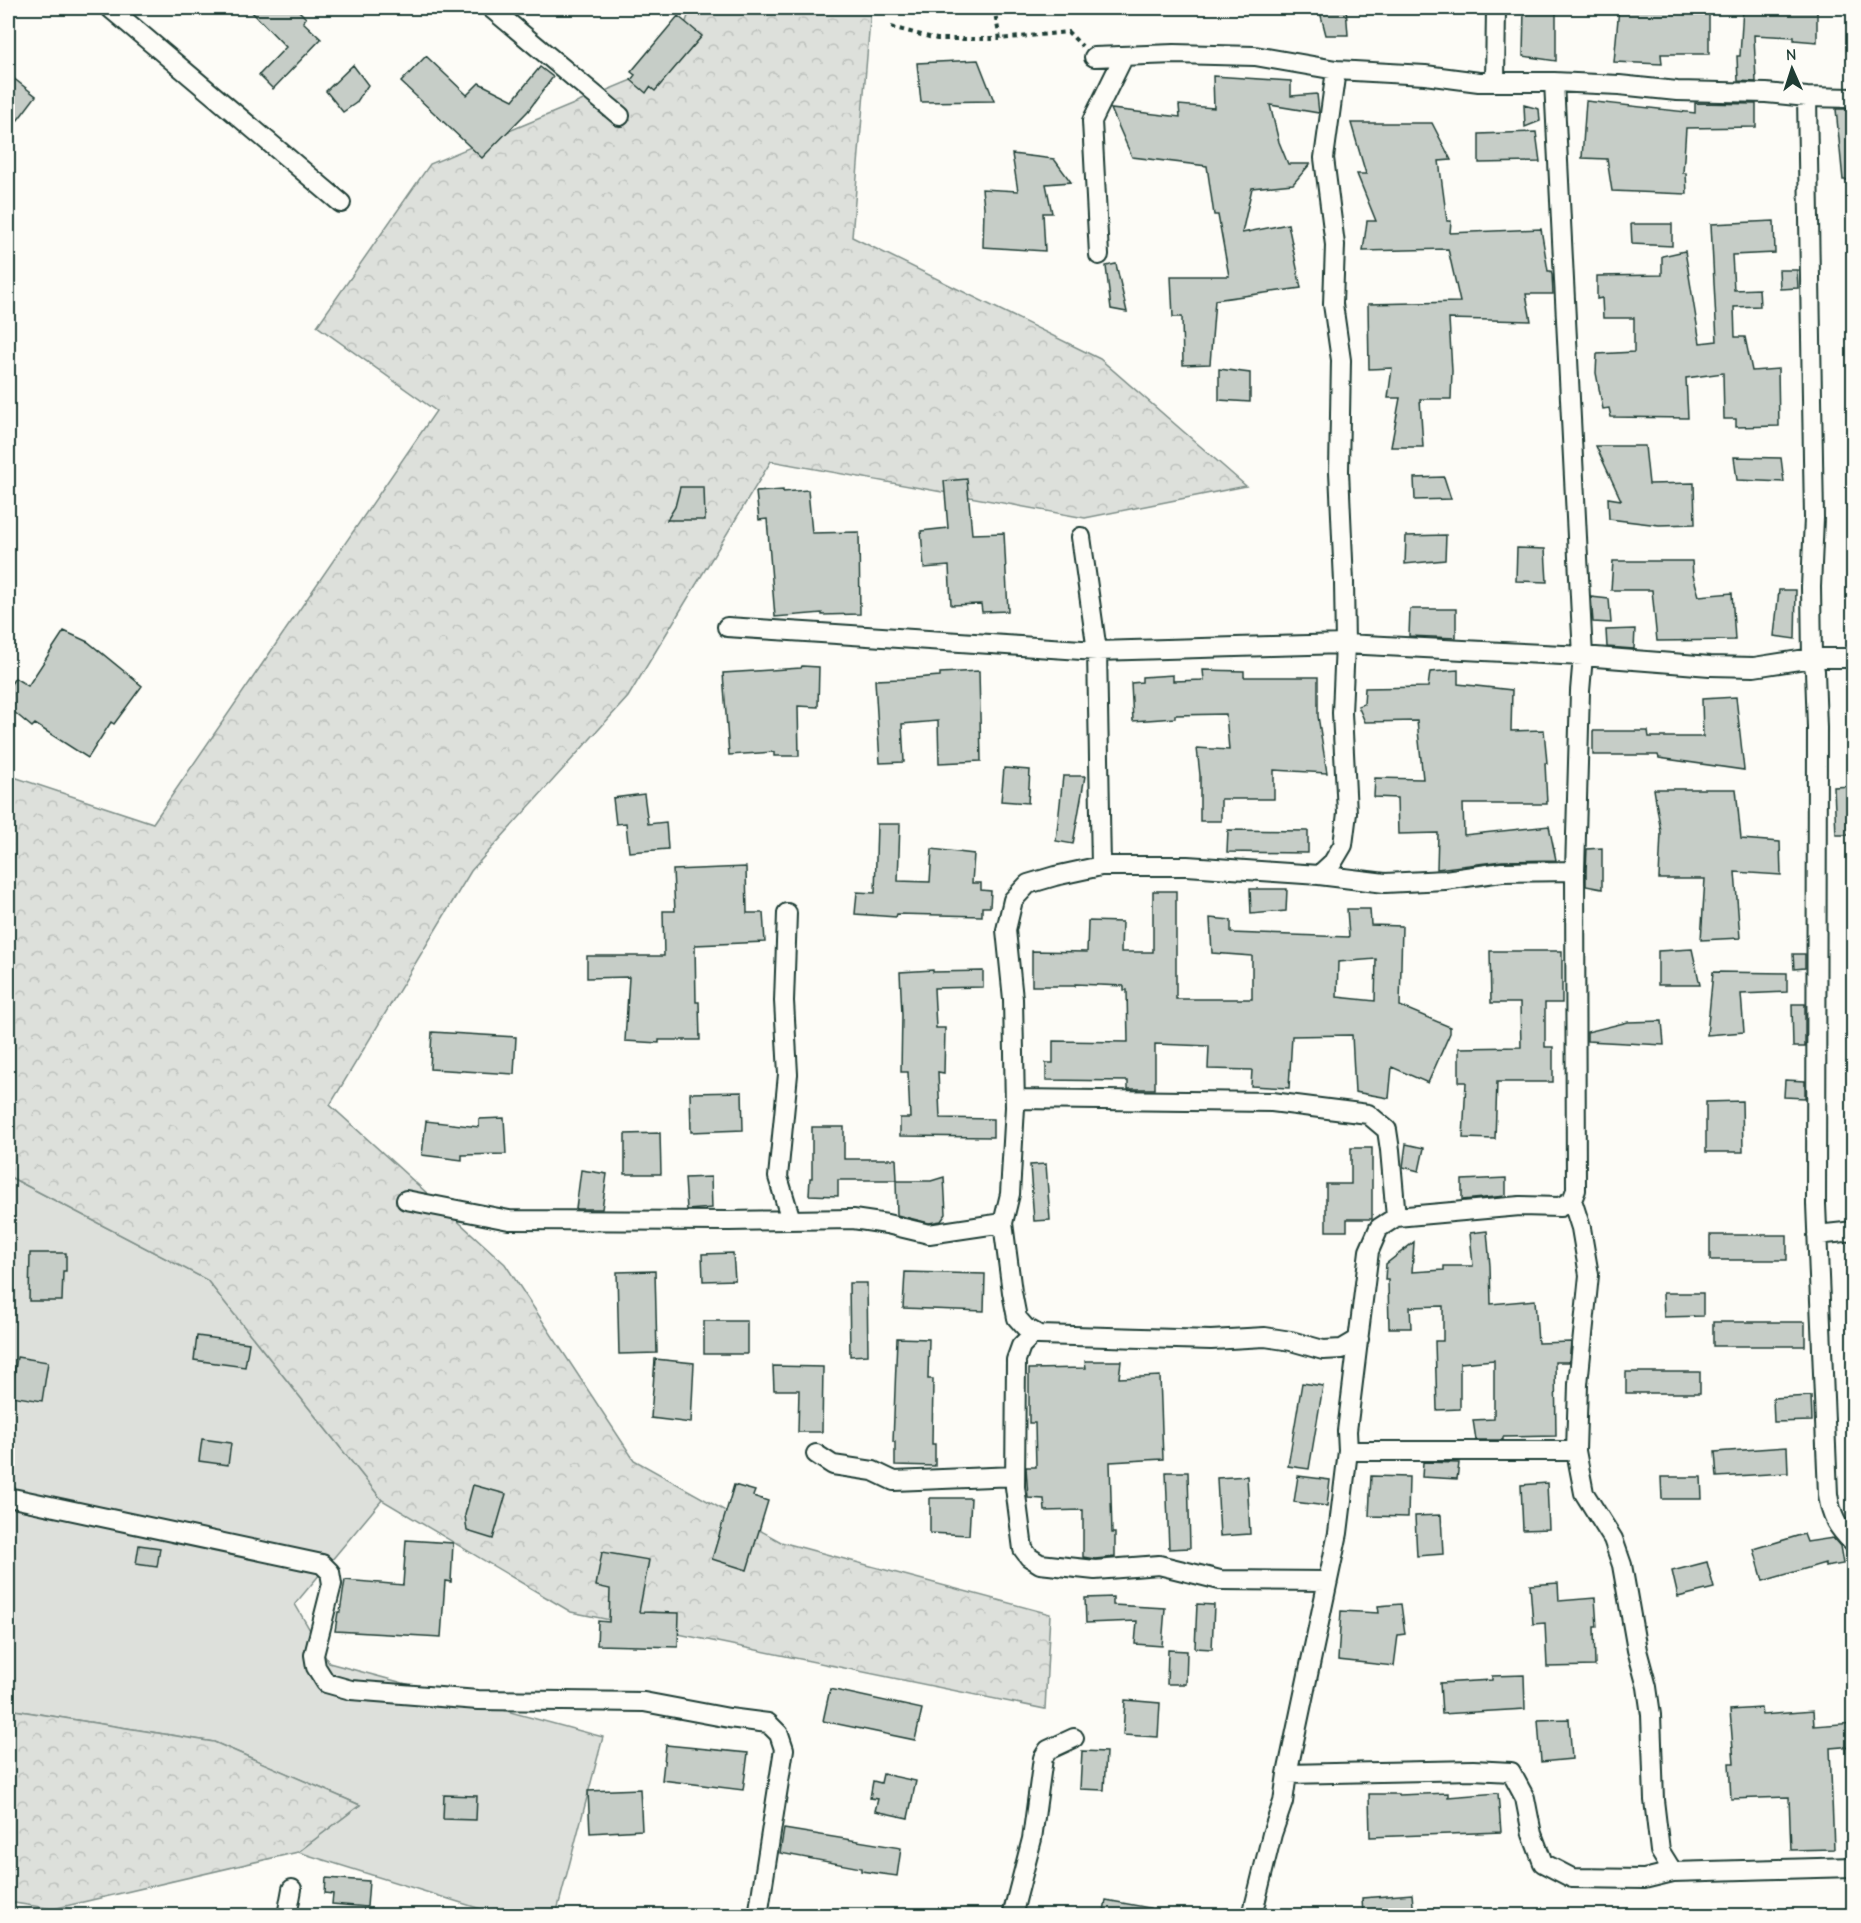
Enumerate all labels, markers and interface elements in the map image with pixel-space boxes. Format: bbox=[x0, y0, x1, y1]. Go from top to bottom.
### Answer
north arrow bbox=[1762, 39, 1822, 99]
text: N bbox=[1786, 46, 1797, 64]

